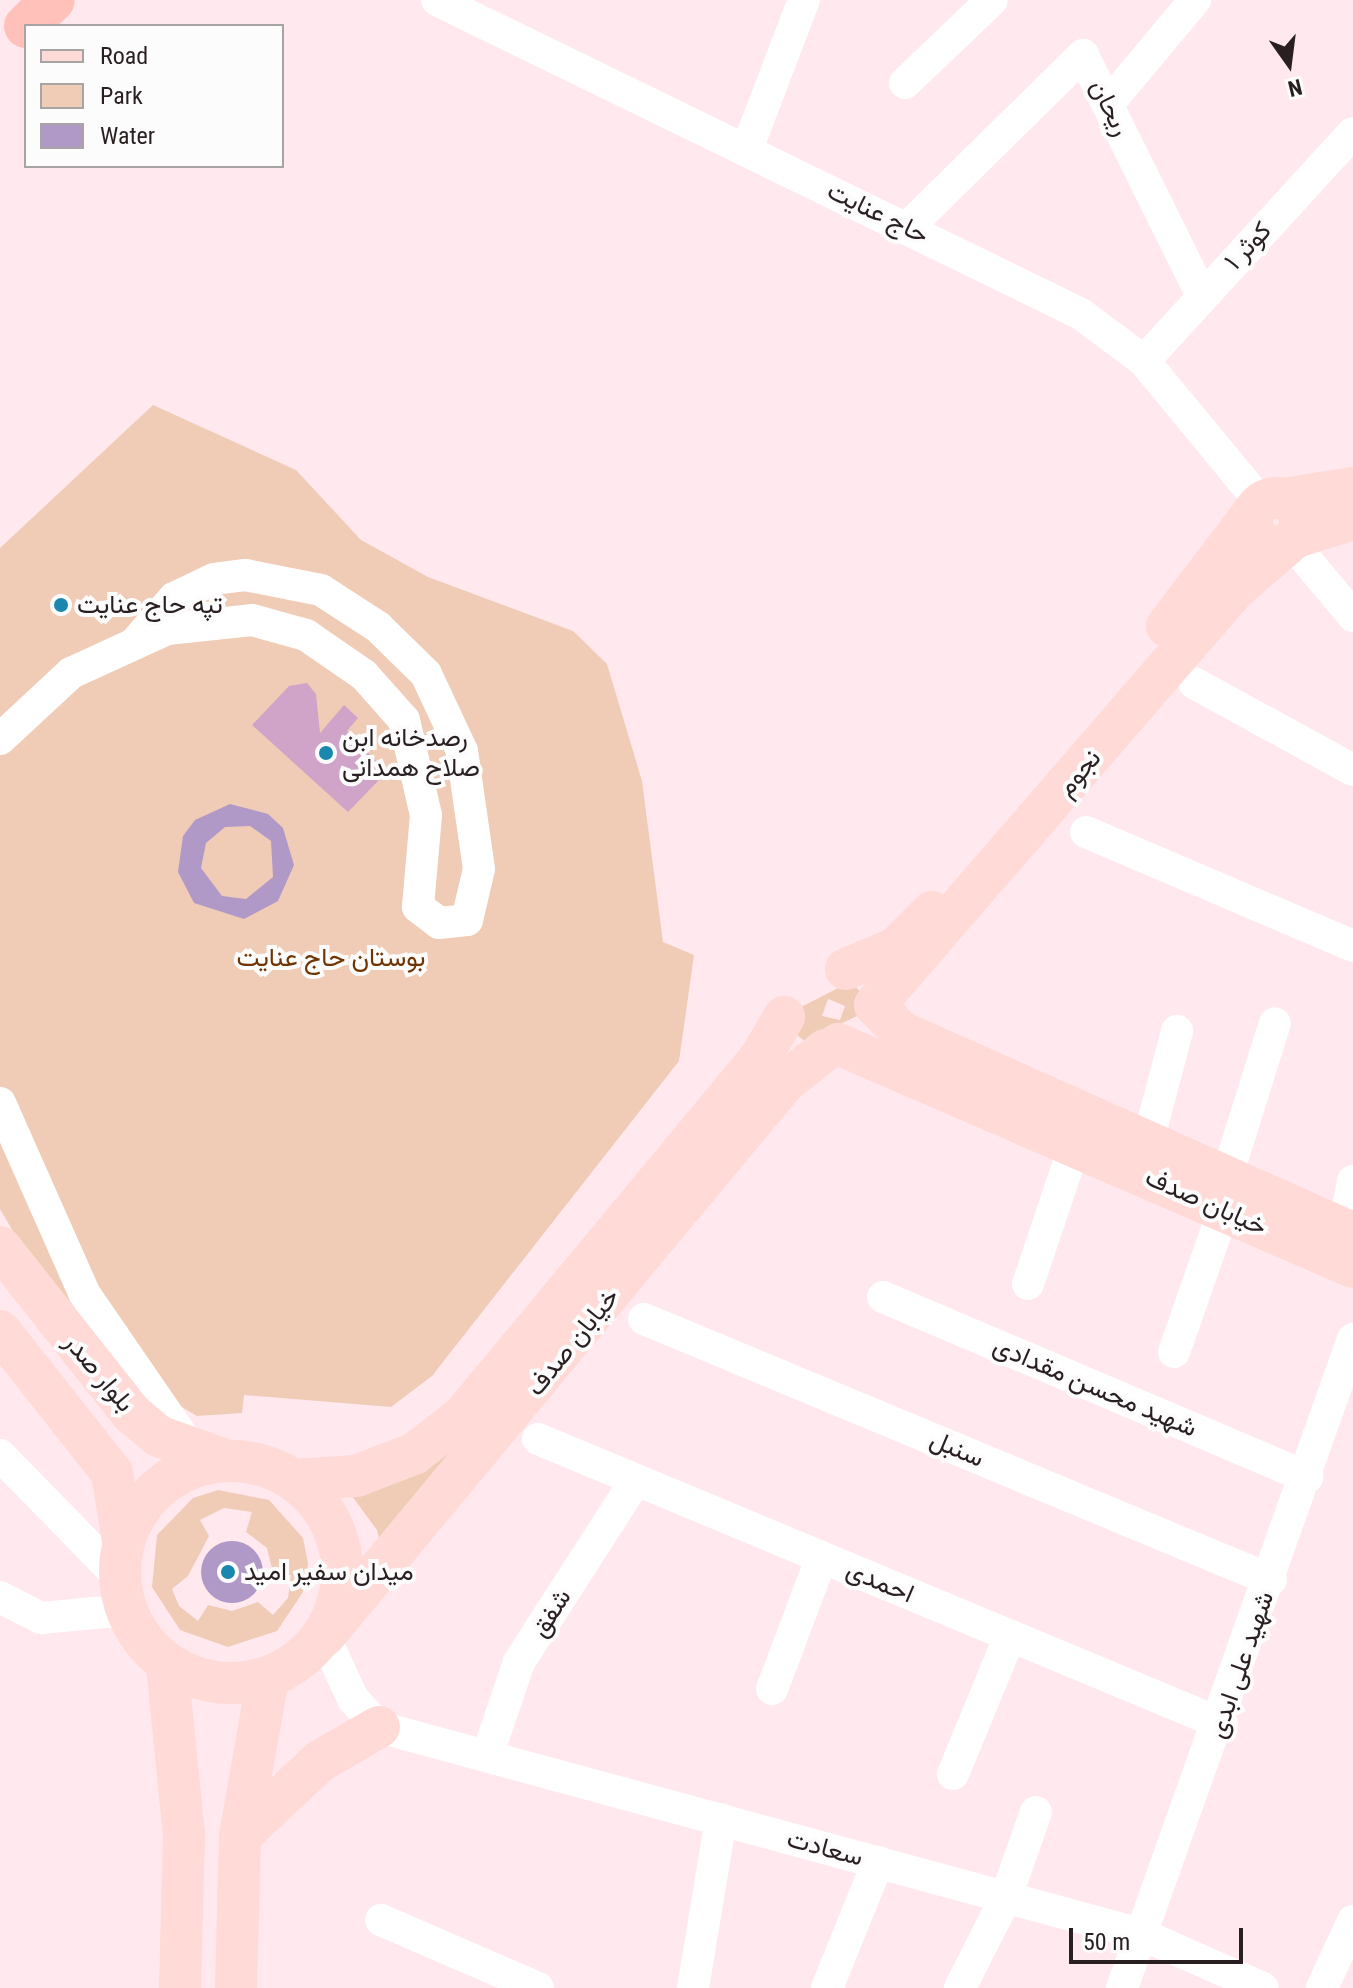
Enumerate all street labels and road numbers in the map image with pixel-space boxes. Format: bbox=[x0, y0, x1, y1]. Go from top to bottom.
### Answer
street label: ریحان bbox=[1083, 75, 1137, 141]
street label: حاج عنایت bbox=[822, 175, 934, 251]
street label: کوثر ۱ bbox=[1218, 215, 1278, 277]
street label: نجوم bbox=[1050, 743, 1108, 803]
street label: خیابان صدف bbox=[1140, 1161, 1272, 1243]
street label: خیابان صدف bbox=[520, 1282, 626, 1402]
street label: بلوار صدر bbox=[57, 1327, 141, 1419]
street label: شهید محسن مقدادی bbox=[988, 1330, 1202, 1444]
street label: سنبل bbox=[925, 1424, 989, 1474]
street label: احمدی bbox=[841, 1554, 919, 1610]
street label: شفق bbox=[524, 1583, 578, 1643]
street label: شهید علی ابدی bbox=[1201, 1587, 1281, 1743]
street label: سعادت bbox=[784, 1823, 866, 1873]

